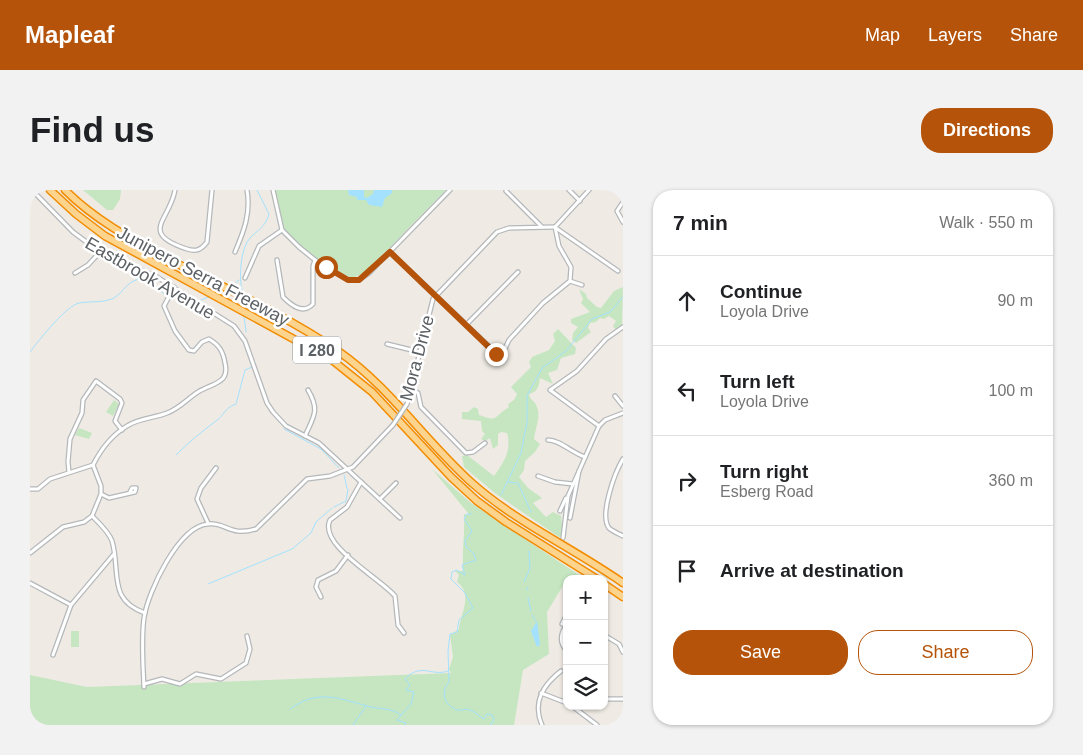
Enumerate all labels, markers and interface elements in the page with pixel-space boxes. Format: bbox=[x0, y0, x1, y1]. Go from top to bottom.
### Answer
text: Mapleaf bbox=[25, 21, 114, 48]
text: Map bbox=[865, 25, 900, 45]
text: Layers bbox=[928, 25, 982, 45]
text: Share bbox=[1010, 25, 1058, 45]
button: Directions bbox=[921, 108, 1053, 153]
text: Find us bbox=[30, 110, 154, 149]
text: 7 min bbox=[673, 211, 728, 234]
text: Walk · 550 m bbox=[939, 214, 1033, 231]
street label: Junipero Serra Freeway bbox=[114, 222, 292, 330]
street label: Eastbrook Avenue bbox=[82, 233, 218, 323]
route start bbox=[315, 256, 338, 279]
text: Continue bbox=[720, 281, 802, 302]
icon: ahead bbox=[673, 287, 701, 315]
text: 90 m bbox=[997, 292, 1033, 309]
text: Loyola Drive bbox=[720, 303, 809, 320]
street label: Mora Drive bbox=[396, 313, 438, 403]
road number: I 280 bbox=[293, 336, 341, 364]
route end bbox=[485, 343, 508, 366]
text: Turn left bbox=[720, 371, 795, 392]
icon: left bbox=[673, 377, 701, 405]
text: 100 m bbox=[989, 382, 1033, 399]
text: Loyola Drive bbox=[720, 393, 809, 410]
text: Turn right bbox=[720, 461, 808, 482]
icon: right bbox=[673, 467, 701, 495]
text: 360 m bbox=[989, 472, 1033, 489]
text: Esberg Road bbox=[720, 483, 813, 500]
icon: arrive bbox=[673, 557, 701, 585]
text: Arrive at destination bbox=[720, 560, 904, 581]
map controls bbox=[563, 575, 608, 710]
button: + bbox=[563, 575, 608, 620]
button: − bbox=[563, 620, 608, 665]
button: Save bbox=[673, 630, 848, 675]
button: Share bbox=[858, 630, 1033, 675]
button: layers bbox=[563, 665, 608, 710]

